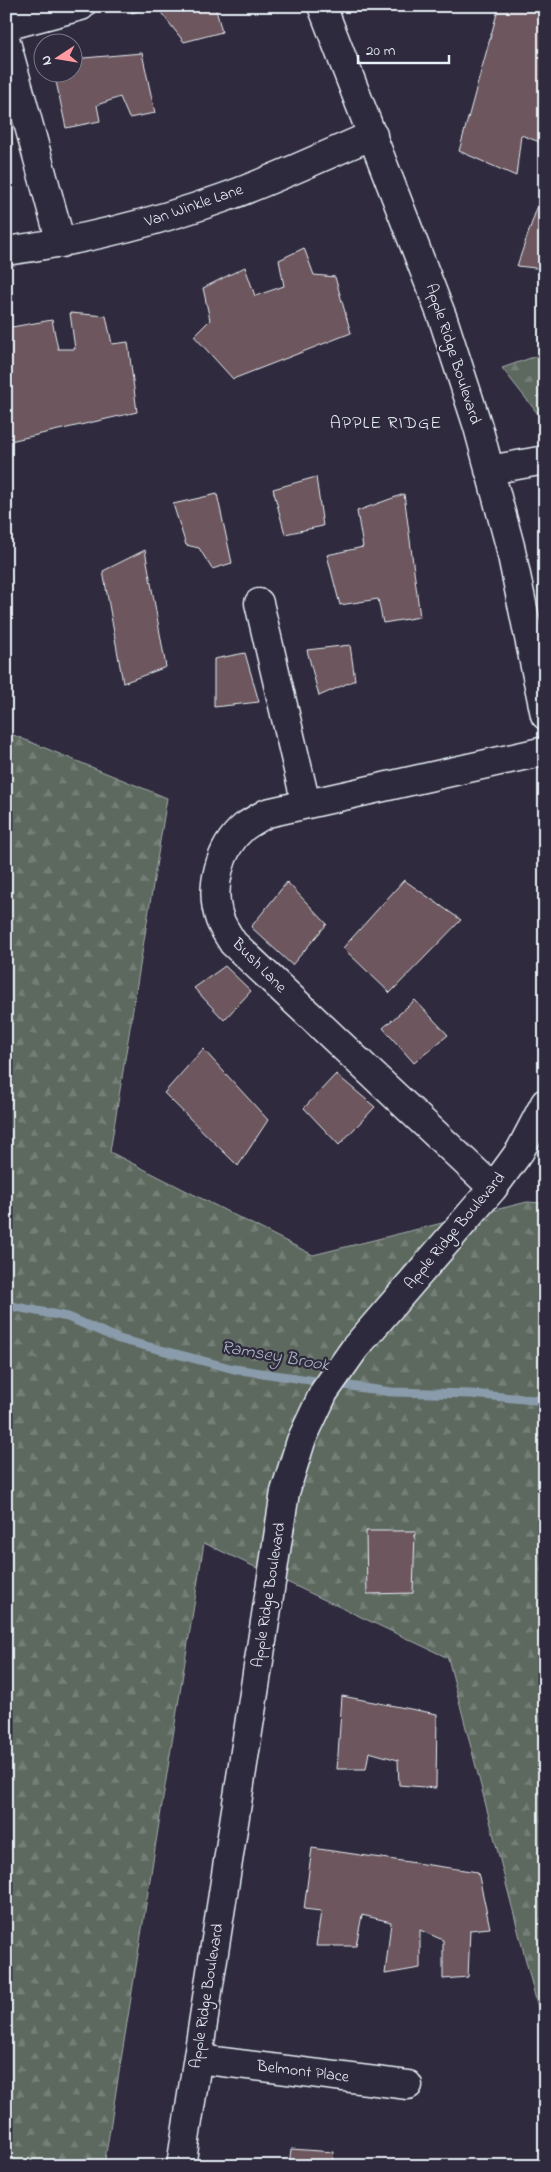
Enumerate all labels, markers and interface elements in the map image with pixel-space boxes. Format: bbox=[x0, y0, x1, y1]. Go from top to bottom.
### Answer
north arrow bbox=[32, 32, 82, 82]
scale bar bbox=[358, 32, 450, 64]
text: 20 m bbox=[366, 40, 396, 62]
text: N bbox=[35, 54, 58, 67]
street label: Van Winkle Lane bbox=[141, 178, 247, 234]
street label: Apple Ridge Boulevard bbox=[419, 281, 487, 427]
district label: APPLE RIDGE bbox=[330, 411, 442, 437]
street label: Bush Lane bbox=[225, 932, 293, 1000]
street label: Apple Ridge Boulevard bbox=[399, 1167, 511, 1295]
water label: Ramsey Brook bbox=[219, 1335, 332, 1379]
street label: Apple Ridge Boulevard bbox=[246, 1521, 292, 1669]
street label: Apple Ridge Boulevard bbox=[184, 1922, 230, 2070]
street label: Belmont Place bbox=[255, 2054, 351, 2090]

